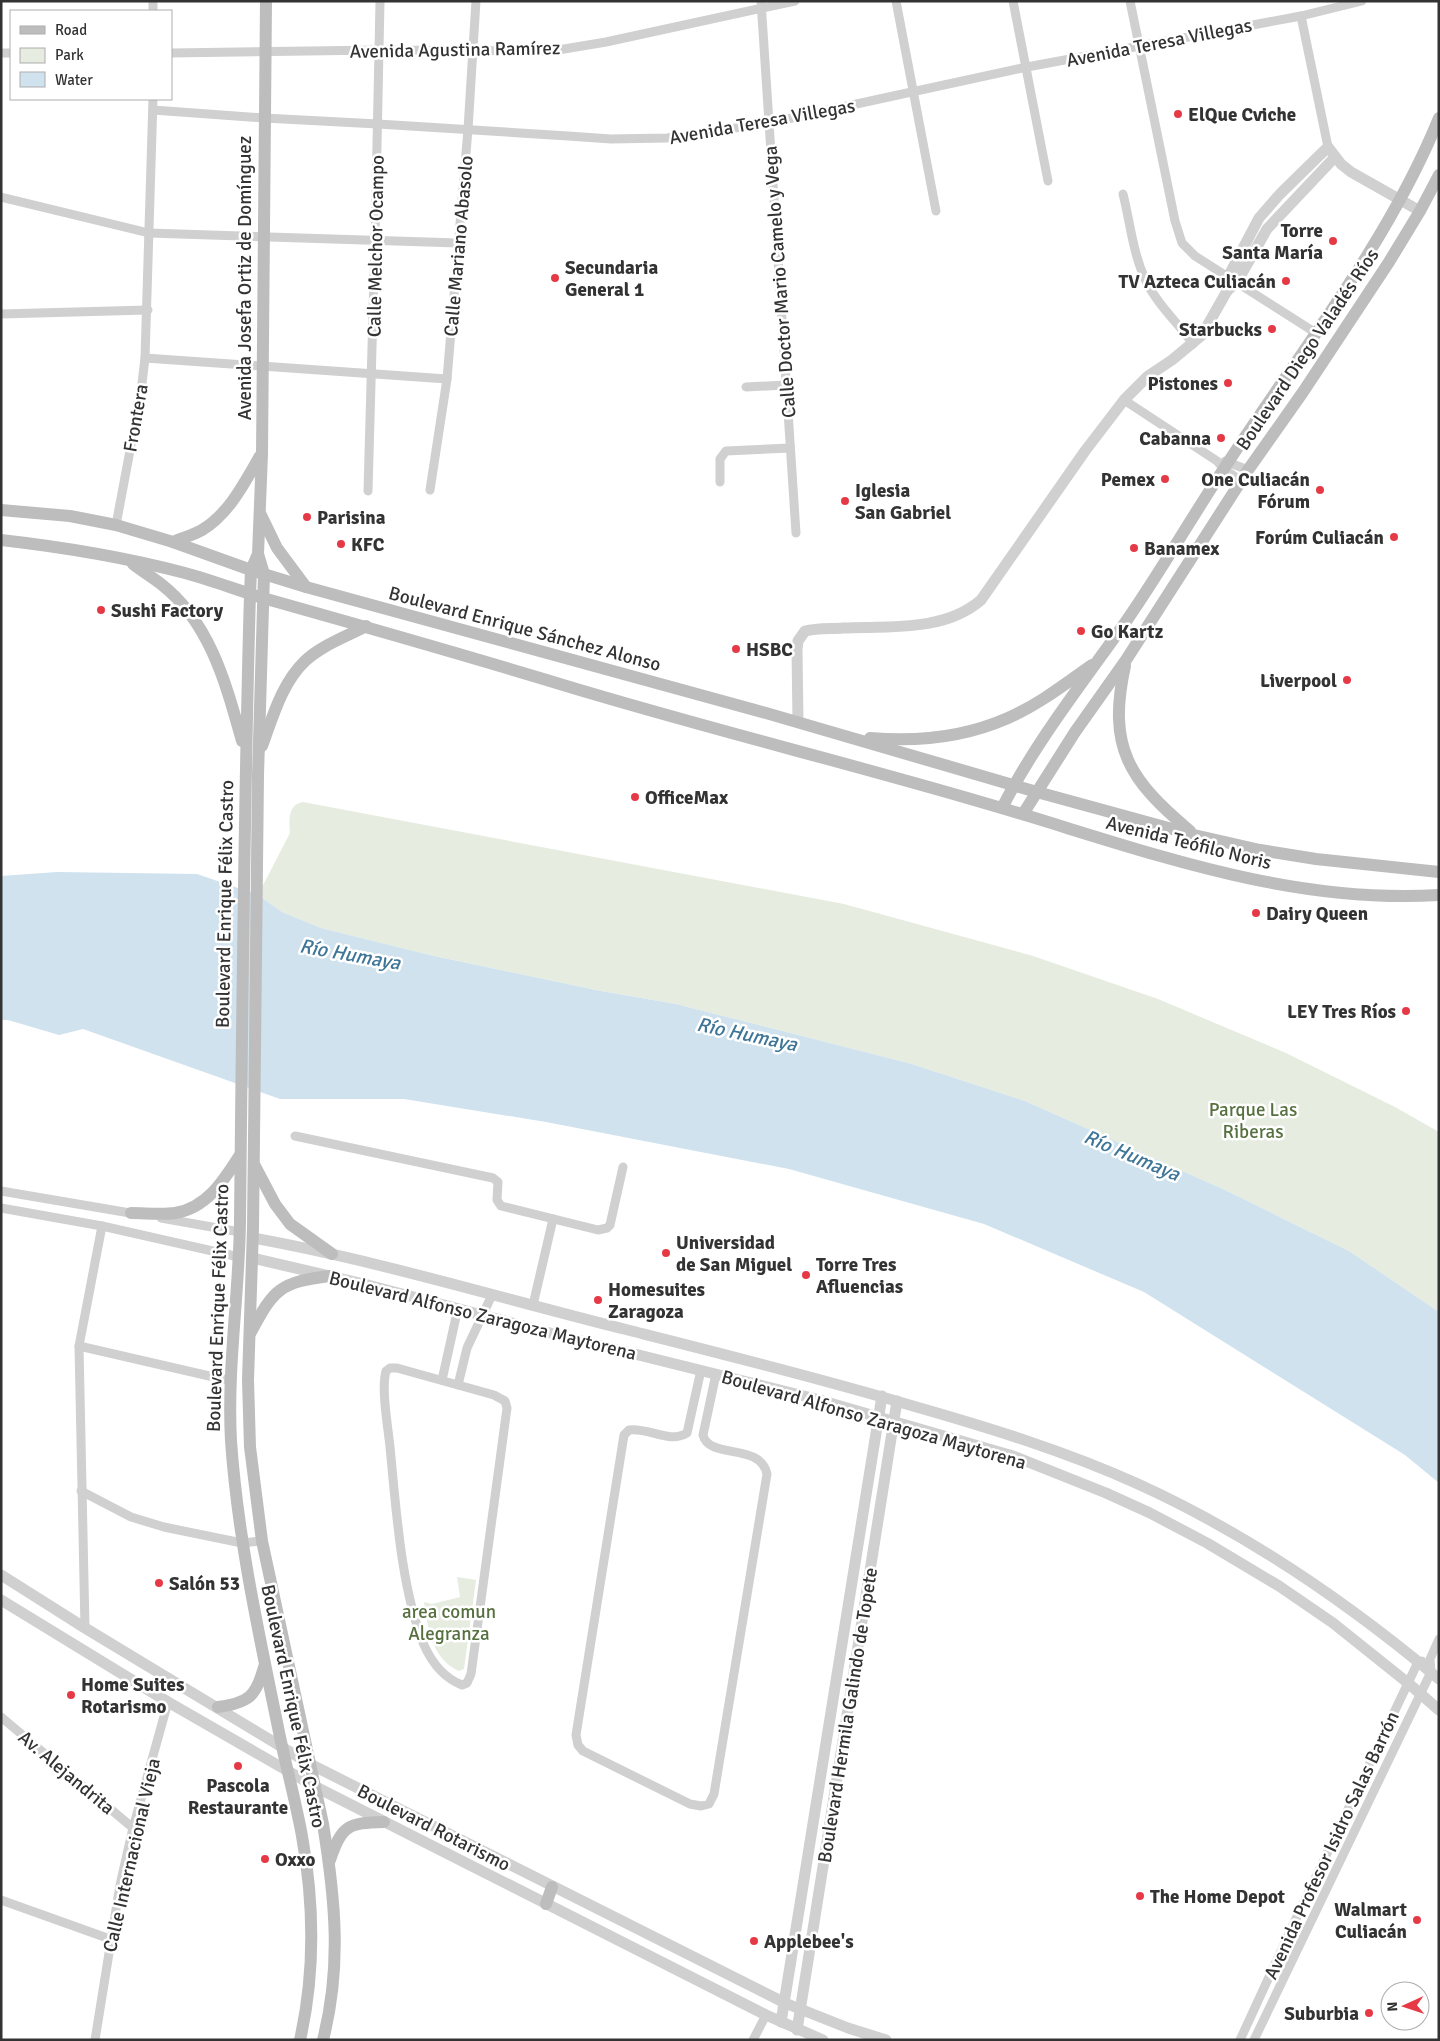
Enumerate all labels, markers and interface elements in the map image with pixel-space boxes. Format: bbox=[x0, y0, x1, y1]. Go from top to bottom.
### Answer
legend bbox=[10, 10, 172, 100]
street label: Avenida Teresa Villegas bbox=[1064, 13, 1254, 73]
text: Road bbox=[55, 21, 87, 39]
street label: Avenida Agustina Ramírez bbox=[349, 36, 561, 64]
text: Park bbox=[55, 46, 84, 64]
text: Water bbox=[55, 71, 93, 89]
street label: Avenida Teresa Villegas bbox=[667, 94, 857, 150]
place label: ElQue Cviche bbox=[1188, 103, 1296, 127]
marker: ElQue Cviche bbox=[1172, 108, 1184, 120]
street label: Avenida Josefa Ortiz de Domínguez bbox=[233, 136, 257, 420]
street label: Calle Doctor Mario Camelo y Vega bbox=[759, 145, 801, 419]
street label: Calle Mariano Abasolo bbox=[439, 154, 479, 338]
street label: Calle Melchor Ocampo bbox=[362, 155, 390, 337]
place label: Torre Santa María bbox=[1222, 219, 1323, 265]
marker: Torre Santa María bbox=[1327, 235, 1339, 247]
street label: Boulevard Diego Valadés Ríos bbox=[1231, 244, 1384, 455]
place label: Secundaria General 1 bbox=[565, 256, 658, 302]
place label: TV Azteca Culiacán bbox=[1119, 270, 1276, 294]
marker: Secundaria General 1 bbox=[549, 272, 561, 284]
marker: TV Azteca Culiacán bbox=[1280, 275, 1292, 287]
place label: Starbucks bbox=[1179, 318, 1262, 342]
marker: Starbucks bbox=[1266, 323, 1278, 335]
place label: Pistones bbox=[1148, 372, 1218, 396]
marker: Pistones bbox=[1222, 377, 1234, 389]
street label: Frontera bbox=[118, 382, 154, 454]
place label: Cabanna bbox=[1139, 427, 1211, 451]
marker: Cabanna bbox=[1215, 432, 1227, 444]
place label: Pemex bbox=[1101, 468, 1156, 492]
place label: One Culiacán Fórum bbox=[1201, 468, 1310, 514]
marker: Pemex bbox=[1159, 473, 1171, 485]
place label: Iglesia San Gabriel bbox=[855, 479, 951, 525]
marker: One Culiacán Fórum bbox=[1314, 484, 1326, 496]
marker: Iglesia San Gabriel bbox=[839, 495, 851, 507]
place label: Parisina bbox=[317, 506, 386, 530]
marker: Parisina bbox=[301, 511, 313, 523]
place label: Forúm Culiacán bbox=[1255, 526, 1384, 550]
marker: Forúm Culiacán bbox=[1388, 531, 1400, 543]
place label: KFC bbox=[351, 533, 385, 557]
place label: Banamex bbox=[1144, 537, 1220, 561]
marker: KFC bbox=[335, 538, 347, 550]
marker: Banamex bbox=[1128, 542, 1140, 554]
street label: Boulevard Enrique Sánchez Alonso bbox=[386, 581, 664, 677]
place label: Sushi Factory bbox=[111, 599, 224, 623]
marker: Sushi Factory bbox=[95, 604, 107, 616]
place label: Go Kartz bbox=[1091, 620, 1164, 644]
marker: Go Kartz bbox=[1075, 625, 1087, 637]
place label: HSBC bbox=[746, 638, 793, 662]
marker: HSBC bbox=[730, 643, 742, 655]
place label: Liverpool bbox=[1260, 669, 1337, 693]
marker: Liverpool bbox=[1341, 674, 1353, 686]
street label: Boulevard Enrique Félix Castro bbox=[211, 780, 239, 1028]
place label: OfficeMax bbox=[645, 786, 729, 810]
marker: OfficeMax bbox=[629, 791, 641, 803]
street label: Avenida Teófilo Noris bbox=[1104, 811, 1274, 875]
place label: Dairy Queen bbox=[1266, 902, 1368, 926]
marker: Dairy Queen bbox=[1250, 907, 1262, 919]
water label: Río Humaya bbox=[298, 933, 403, 976]
place label: LEY Tres Ríos bbox=[1287, 1000, 1396, 1024]
marker: LEY Tres Ríos bbox=[1400, 1005, 1412, 1017]
water label: Río Humaya bbox=[695, 1012, 800, 1057]
park label: Parque Las Riberas bbox=[1209, 1098, 1297, 1144]
water label: Río Humaya bbox=[1080, 1124, 1184, 1187]
street label: Boulevard Enrique Félix Castro bbox=[202, 1183, 234, 1432]
place label: Universidad de San Miguel bbox=[676, 1231, 792, 1277]
marker: Universidad de San Miguel bbox=[660, 1247, 672, 1259]
place label: Torre Tres Afluencias bbox=[816, 1253, 903, 1299]
street label: Boulevard Alfonso Zaragoza Maytorena bbox=[326, 1266, 639, 1366]
marker: Torre Tres Afluencias bbox=[800, 1269, 812, 1281]
place label: Homesuites Zaragoza bbox=[608, 1278, 705, 1324]
marker: Homesuites Zaragoza bbox=[592, 1294, 604, 1306]
street label: Boulevard Alfonso Zaragoza Maytorena bbox=[718, 1365, 1029, 1475]
street label: Boulevard Hermila Galindo de Topete bbox=[813, 1566, 883, 1865]
place label: Salón 53 bbox=[169, 1572, 240, 1596]
marker: Salón 53 bbox=[153, 1577, 165, 1589]
street label: Boulevard Enrique Félix Castro bbox=[255, 1582, 331, 1830]
park label: area comun Alegranza bbox=[402, 1600, 496, 1646]
place label: Home Suites Rotarismo bbox=[81, 1673, 184, 1719]
marker: Home Suites Rotarismo bbox=[65, 1689, 77, 1701]
street label: Avenida Profesor Isidro Salas Barrón bbox=[1259, 1707, 1405, 1983]
street label: Av. Alejandrita bbox=[13, 1725, 119, 1820]
street label: Calle Internacional Vieja bbox=[98, 1756, 166, 1955]
marker: Pascola Restaurante bbox=[232, 1760, 244, 1772]
place label: Pascola Restaurante bbox=[188, 1774, 288, 1820]
street label: Boulevard Rotarismo bbox=[353, 1779, 514, 1877]
place label: Oxxo bbox=[275, 1848, 315, 1872]
marker: Oxxo bbox=[259, 1853, 271, 1865]
place label: The Home Depot bbox=[1150, 1885, 1285, 1909]
marker: The Home Depot bbox=[1134, 1890, 1146, 1902]
place label: Walmart Culiacán bbox=[1334, 1898, 1407, 1944]
marker: Walmart Culiacán bbox=[1411, 1914, 1423, 1926]
place label: Applebee's bbox=[764, 1930, 854, 1954]
marker: Applebee's bbox=[748, 1935, 760, 1947]
north arrow bbox=[1380, 1981, 1430, 2031]
text: N bbox=[1384, 2001, 1401, 2012]
place label: Suburbia bbox=[1284, 2002, 1359, 2026]
marker: Suburbia bbox=[1363, 2007, 1375, 2019]

